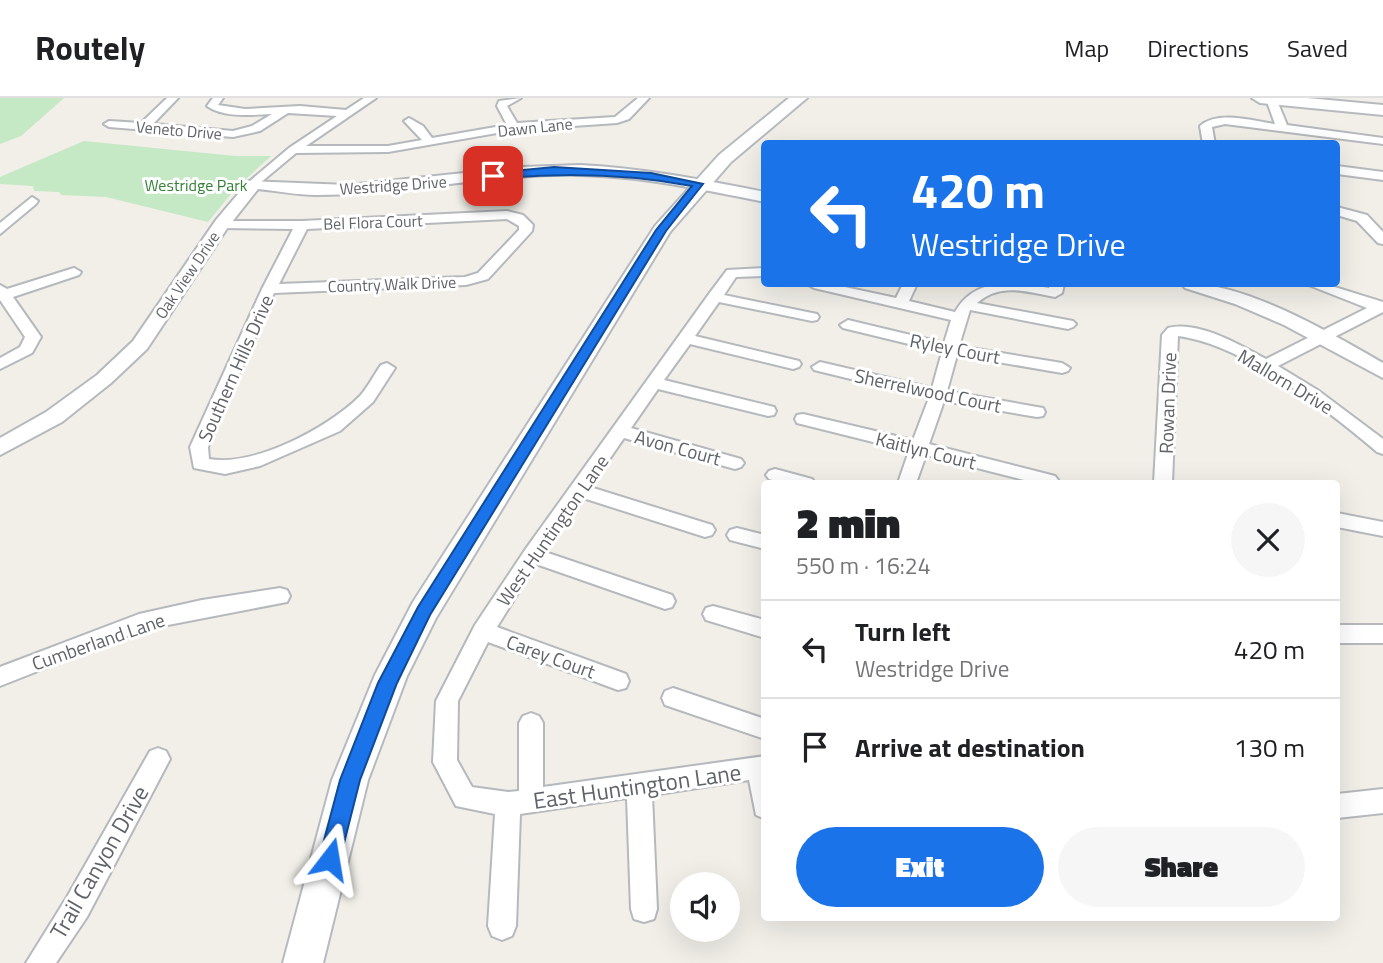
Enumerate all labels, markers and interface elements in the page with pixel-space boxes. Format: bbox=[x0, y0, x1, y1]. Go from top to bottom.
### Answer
text: Routely bbox=[35, 23, 145, 73]
text: Map bbox=[1064, 30, 1109, 66]
text: Directions bbox=[1147, 30, 1249, 66]
text: Saved bbox=[1287, 30, 1348, 66]
street label: Dawn Lane bbox=[496, 111, 574, 143]
street label: Veneto Drive bbox=[135, 114, 223, 146]
pin bbox=[463, 146, 523, 206]
text: 420 m bbox=[911, 152, 1045, 227]
icon: arrive bbox=[474, 157, 512, 195]
icon: left bbox=[796, 168, 887, 259]
street label: Westridge Drive bbox=[339, 169, 447, 201]
park label: Westridge Park bbox=[145, 173, 248, 197]
street label: Bel Flora Court bbox=[323, 208, 423, 236]
text: Westridge Drive bbox=[911, 220, 1126, 268]
street label: Oak View Drive bbox=[149, 226, 225, 324]
street label: Country Walk Drive bbox=[327, 270, 457, 298]
street label: Southern Hills Drive bbox=[190, 290, 280, 446]
street label: Ryley Court bbox=[907, 325, 1003, 371]
street label: Mallorn Drive bbox=[1233, 341, 1339, 421]
street label: Rowan Drive bbox=[1151, 352, 1183, 454]
street label: Sherrelwood Court bbox=[852, 360, 1004, 420]
street label: Avon Court bbox=[632, 422, 725, 472]
street label: Kaitlyn Court bbox=[873, 424, 980, 477]
street label: West Huntington Lane bbox=[489, 448, 615, 612]
text: 2 min bbox=[796, 490, 900, 554]
button: close bbox=[1231, 503, 1305, 577]
text: 550 m · 16:24 bbox=[796, 548, 931, 583]
street label: Cumberland Lane bbox=[28, 605, 168, 677]
text: Turn left bbox=[855, 612, 950, 651]
street label: Carey Court bbox=[503, 627, 600, 686]
icon: left bbox=[796, 630, 834, 668]
text: 420 m bbox=[1234, 630, 1305, 669]
text: Westridge Drive bbox=[855, 651, 1009, 686]
icon: arrive bbox=[796, 728, 834, 766]
text: Arrive at destination bbox=[855, 728, 1085, 767]
text: 130 m bbox=[1234, 728, 1305, 767]
street label: East Huntington Lane bbox=[531, 754, 743, 818]
street label: Trail Canyon Drive bbox=[41, 779, 157, 945]
position arrow bbox=[293, 822, 367, 896]
button: Exit bbox=[796, 827, 1044, 907]
button: Share bbox=[1058, 827, 1305, 907]
map controls bbox=[670, 872, 740, 942]
button: sound bbox=[670, 872, 740, 942]

